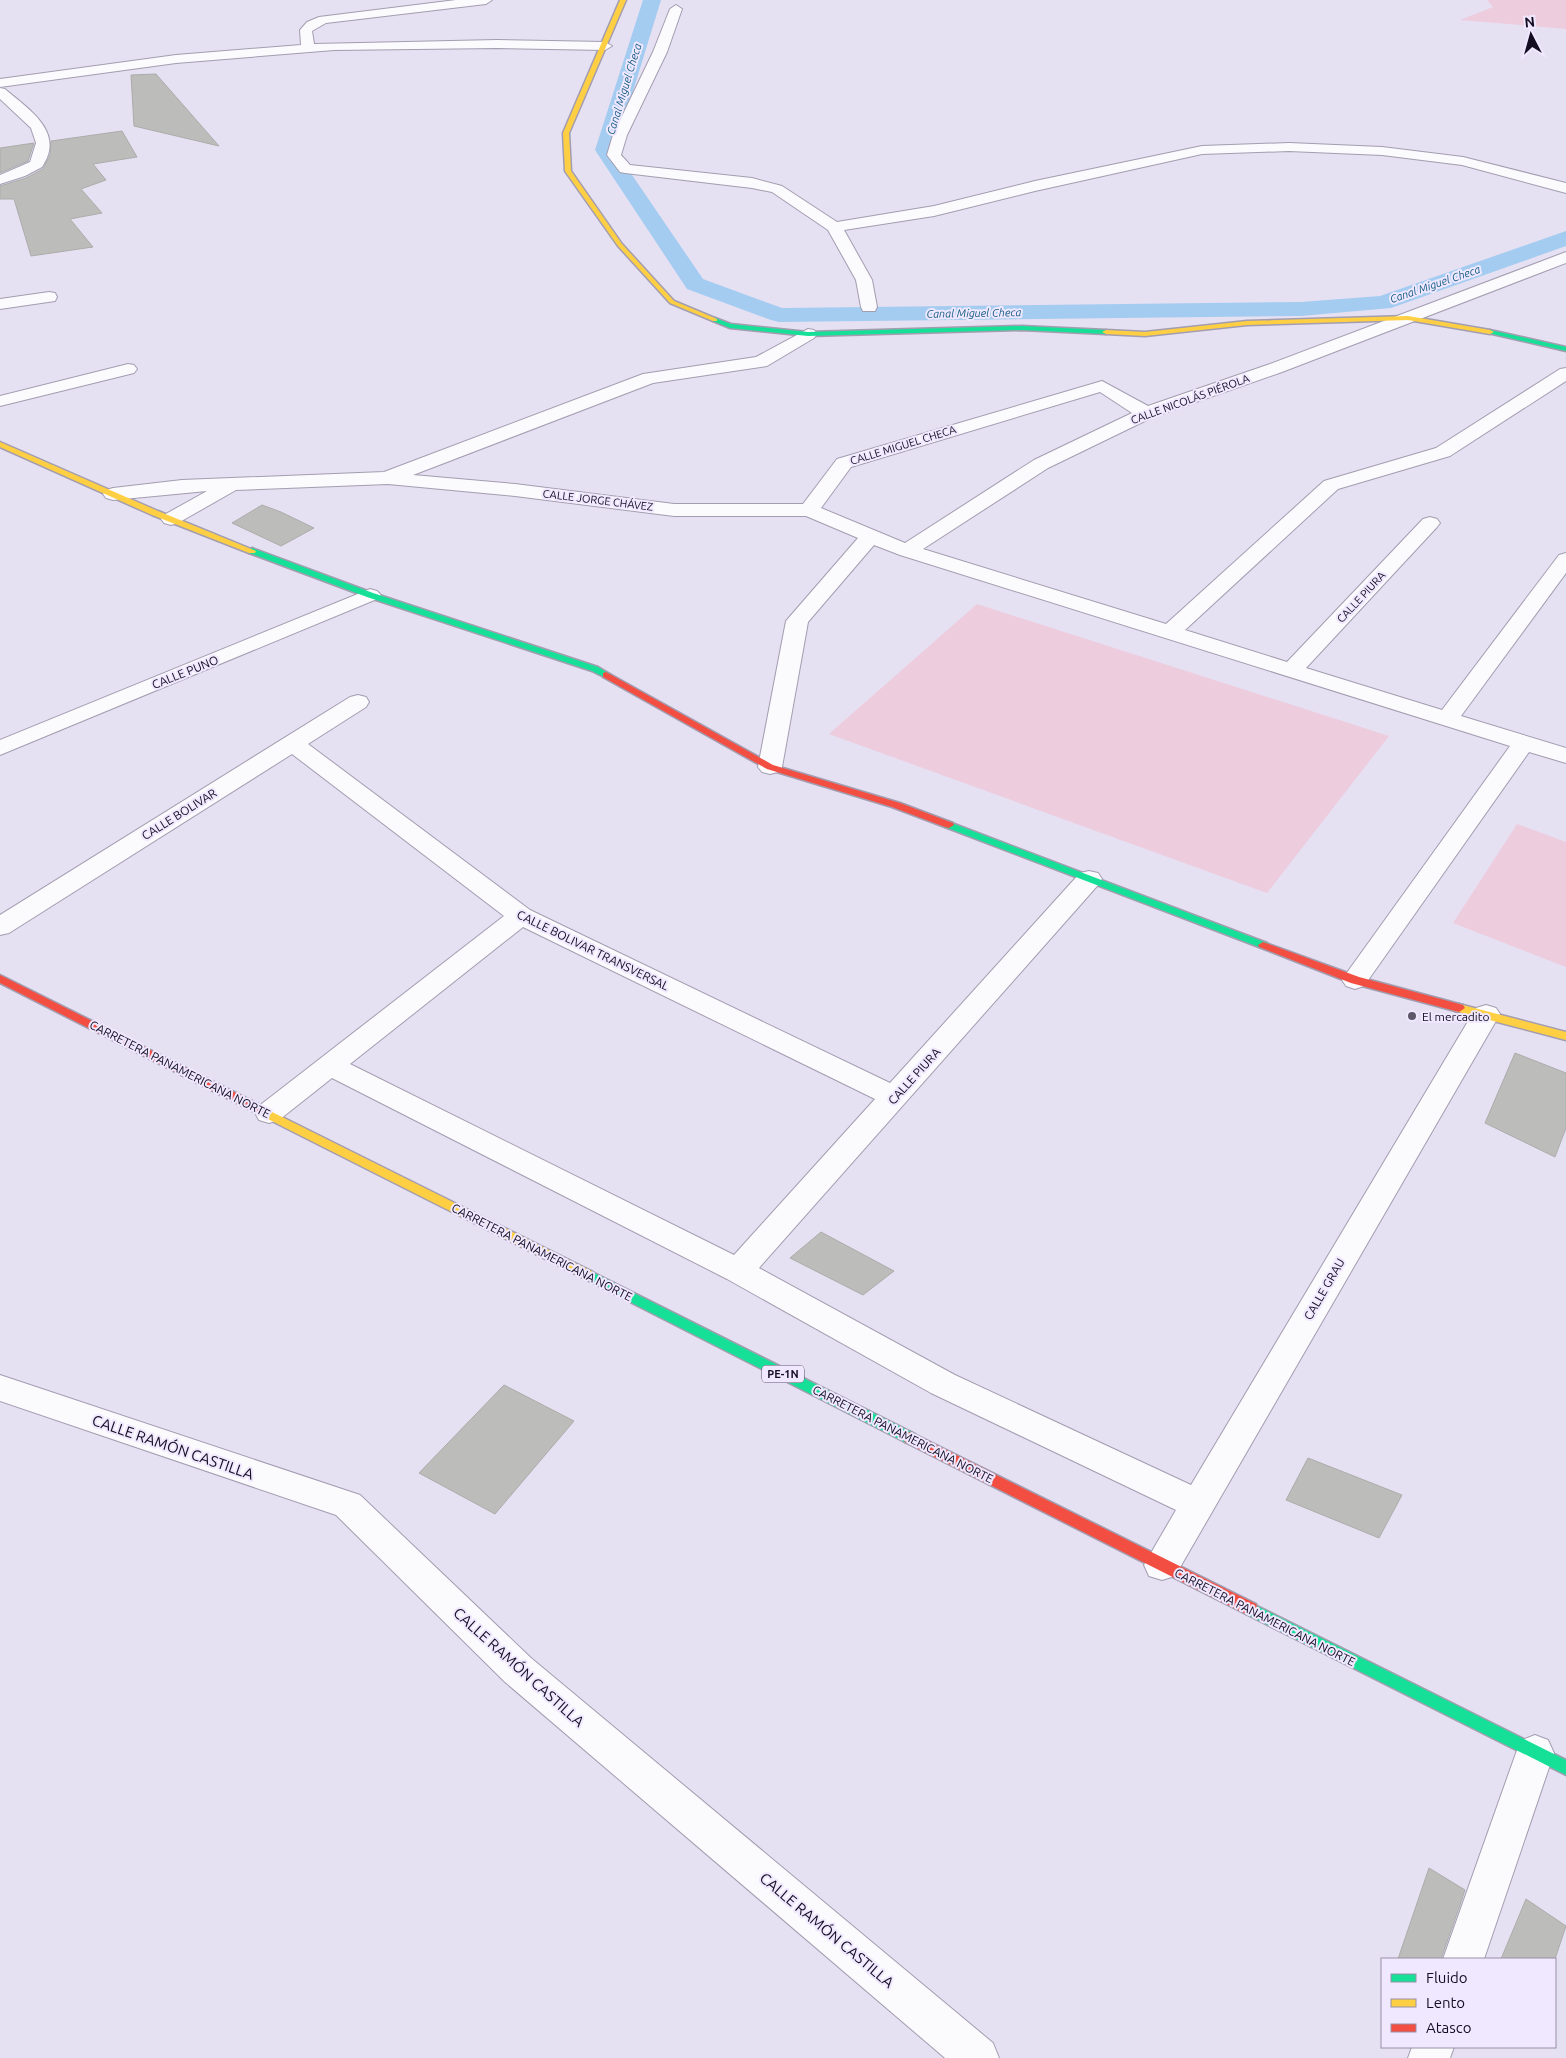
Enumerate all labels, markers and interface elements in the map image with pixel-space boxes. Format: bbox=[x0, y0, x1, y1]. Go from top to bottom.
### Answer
north arrow bbox=[1506, 10, 1556, 60]
text: N bbox=[1524, 14, 1536, 31]
water label: Canal Miguel Checa bbox=[604, 42, 644, 136]
water label: Canal Miguel Checa bbox=[1388, 263, 1482, 305]
water label: Canal Miguel Checa bbox=[926, 306, 1022, 320]
street label: CALLE NICOLÁS PIÉROLA bbox=[1129, 371, 1252, 426]
street label: CALLE MIGUEL CHECA bbox=[849, 423, 958, 467]
street label: CALLE JORGE CHÁVEZ bbox=[542, 486, 654, 513]
street label: CALLE PIURA bbox=[1334, 568, 1388, 625]
street label: CALLE PUNO bbox=[150, 653, 220, 691]
street label: CALLE BOLIVAR bbox=[139, 786, 219, 842]
street label: CALLE BOLIVAR TRANSVERSAL bbox=[515, 907, 671, 993]
marker: El mercadito bbox=[1406, 1010, 1418, 1022]
place label: El mercadito bbox=[1422, 1010, 1490, 1023]
street label: CARRETERA PANAMERICANA NORTE bbox=[88, 1018, 273, 1120]
street label: CALLE PIURA bbox=[885, 1045, 943, 1107]
street label: CARRETERA PANAMERICANA NORTE bbox=[450, 1201, 635, 1303]
street label: CALLE GRAU bbox=[1301, 1256, 1347, 1322]
road number: PE-1N bbox=[762, 1366, 804, 1382]
street label: CARRETERA PANAMERICANA NORTE bbox=[811, 1383, 996, 1485]
street label: CALLE RAMÓN CASTILLA bbox=[90, 1411, 256, 1483]
street label: CARRETERA PANAMERICANA NORTE bbox=[1173, 1566, 1358, 1668]
street label: CALLE RAMÓN CASTILLA bbox=[450, 1604, 588, 1730]
street label: CALLE RAMÓN CASTILLA bbox=[757, 1869, 898, 1991]
legend bbox=[1381, 1958, 1556, 2048]
text: Fluido bbox=[1426, 1969, 1468, 1986]
text: Lento bbox=[1426, 1994, 1465, 2011]
text: Atasco bbox=[1426, 2019, 1472, 2036]

